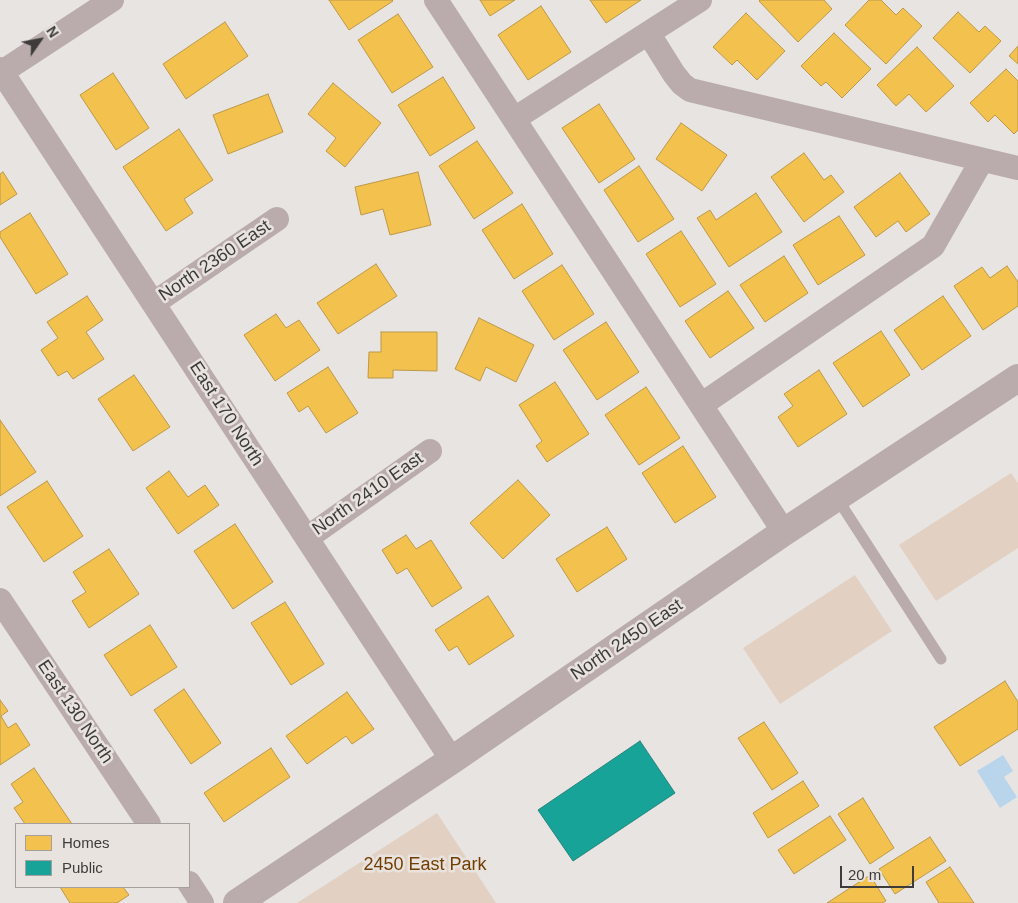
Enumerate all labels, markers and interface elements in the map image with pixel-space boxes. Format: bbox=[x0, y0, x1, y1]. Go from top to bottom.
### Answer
north arrow bbox=[15, 15, 65, 65]
text: N bbox=[43, 23, 62, 40]
street label: North 2360 East bbox=[155, 216, 275, 306]
street label: East 170 North bbox=[184, 358, 268, 470]
street label: North 2410 East bbox=[309, 448, 427, 540]
street label: North 2450 East bbox=[567, 595, 687, 685]
street label: East 130 North bbox=[32, 656, 118, 768]
legend bbox=[15, 823, 190, 888]
text: Homes bbox=[62, 834, 110, 851]
park label: 2450 East Park bbox=[363, 854, 487, 876]
scale bar bbox=[843, 856, 917, 888]
text: Public bbox=[62, 859, 103, 876]
text: 20 m bbox=[848, 866, 881, 883]

